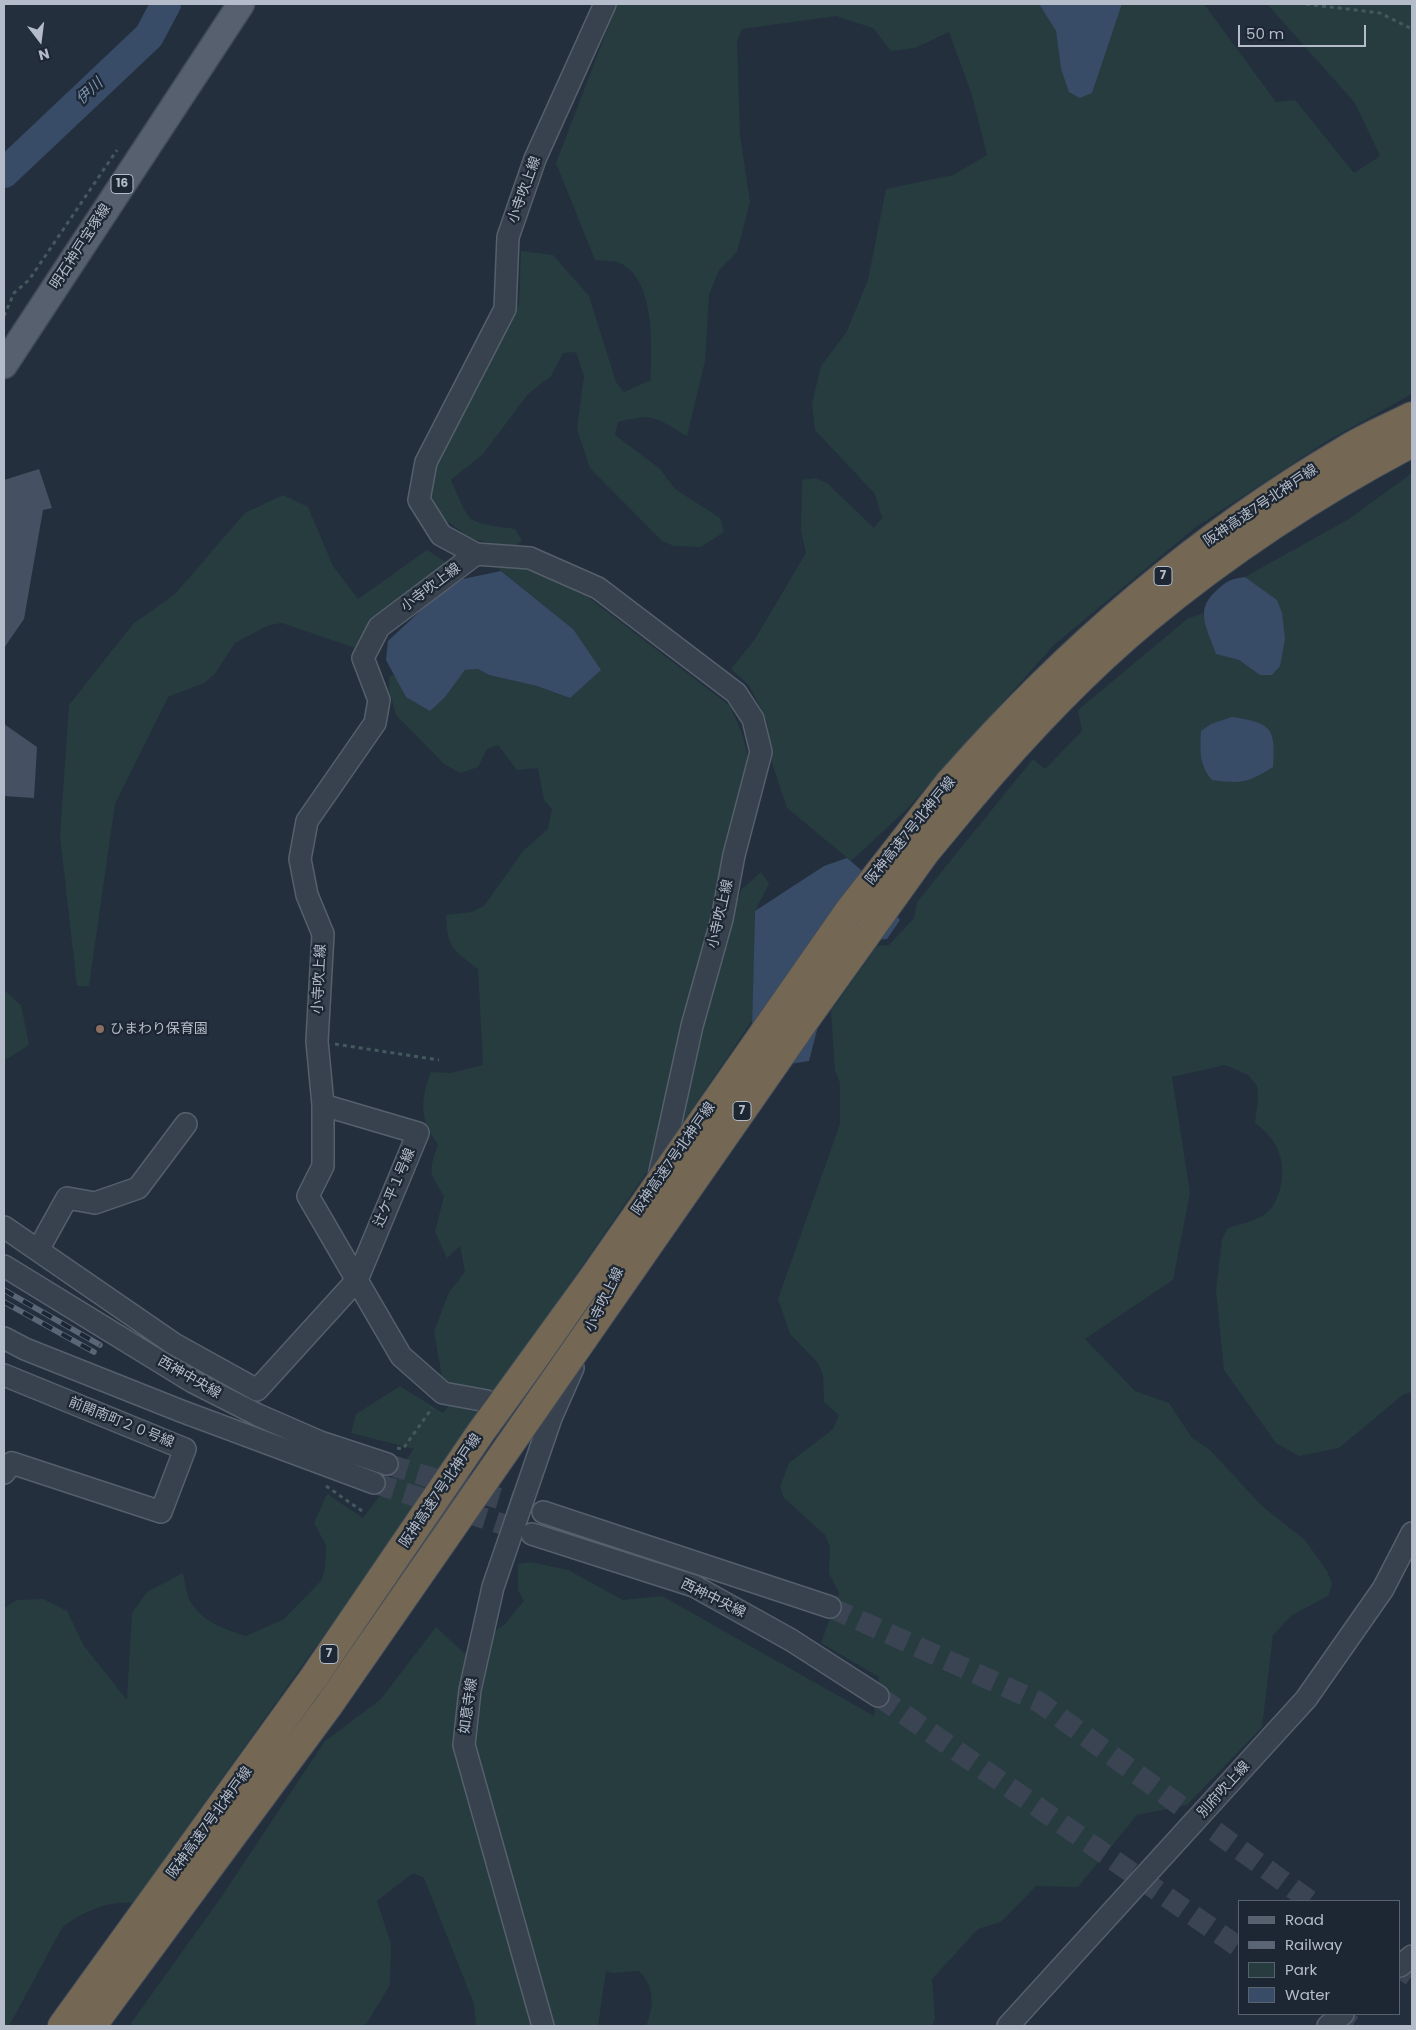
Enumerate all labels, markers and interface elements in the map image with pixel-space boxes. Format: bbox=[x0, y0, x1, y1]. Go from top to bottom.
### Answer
north arrow bbox=[15, 15, 65, 65]
scale bar bbox=[1241, 15, 1368, 47]
text: 50 m bbox=[1246, 23, 1284, 44]
text: N bbox=[36, 43, 52, 66]
water label: 伊川 bbox=[73, 75, 107, 109]
street label: 小寺吹上線 bbox=[505, 154, 545, 226]
road number: 16 bbox=[111, 174, 133, 193]
street label: 明石神戸宝塚線 bbox=[47, 201, 115, 293]
street label: 阪神高速7号北神戸線 bbox=[1201, 462, 1321, 550]
street label: 小寺吹上線 bbox=[398, 560, 464, 616]
road number: 7 bbox=[1154, 566, 1172, 586]
street label: 阪神高速7号北神戸線 bbox=[862, 774, 960, 888]
street label: 小寺吹上線 bbox=[705, 878, 737, 950]
street label: 小寺吹上線 bbox=[310, 944, 330, 1014]
place label: ひまわり保育園 bbox=[110, 1021, 208, 1037]
marker: ひまわり保育園 bbox=[94, 1023, 106, 1035]
street label: 阪神高速7号北神戸線 bbox=[629, 1099, 719, 1219]
road number: 7 bbox=[733, 1102, 751, 1120]
street label: 辻ケ平１号線 bbox=[371, 1146, 419, 1230]
street label: 小寺吹上線 bbox=[582, 1265, 628, 1335]
street label: 西神中央線 bbox=[154, 1353, 224, 1403]
street label: 前開南町２０号線 bbox=[66, 1394, 176, 1452]
street label: 阪神高速7号北神戸線 bbox=[397, 1431, 485, 1551]
street label: 西神中央線 bbox=[678, 1576, 748, 1622]
road number: 7 bbox=[320, 1645, 338, 1664]
street label: 如意寺線 bbox=[457, 1677, 481, 1735]
street label: 別府吹上線 bbox=[1194, 1758, 1254, 1822]
street label: 阪神高速7号北神戸線 bbox=[164, 1764, 256, 1882]
legend bbox=[1238, 1900, 1401, 2015]
text: Road bbox=[1285, 1909, 1324, 1930]
text: Railway bbox=[1285, 1934, 1343, 1955]
text: Park bbox=[1285, 1959, 1317, 1980]
text: Water bbox=[1285, 1984, 1330, 2005]

